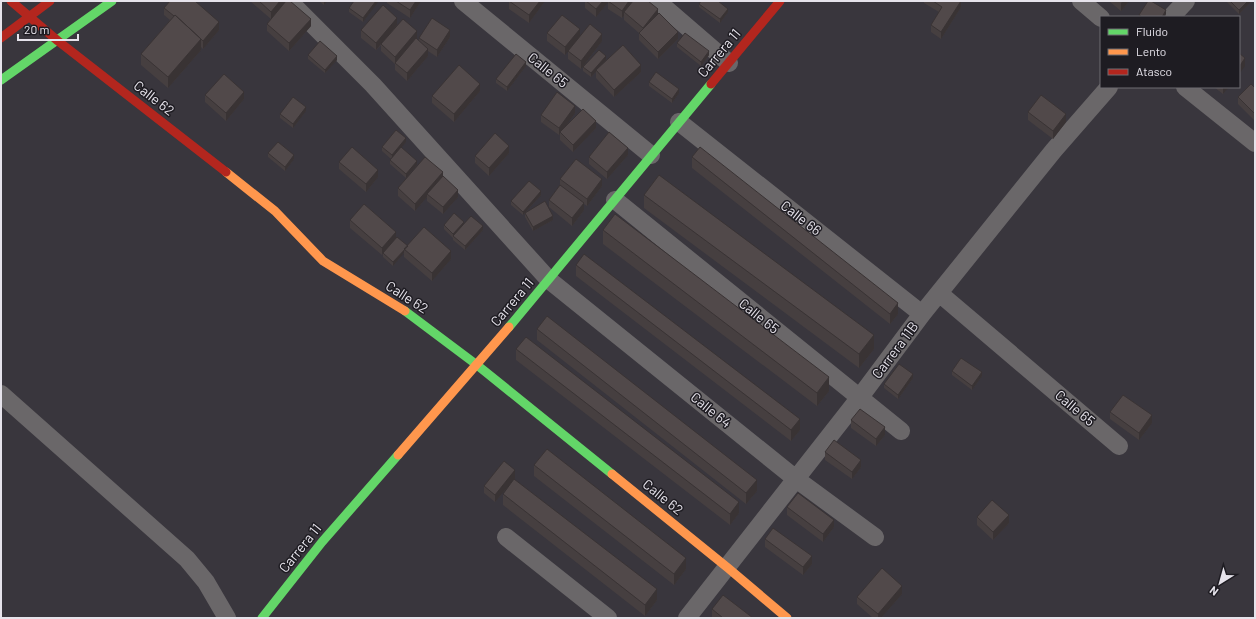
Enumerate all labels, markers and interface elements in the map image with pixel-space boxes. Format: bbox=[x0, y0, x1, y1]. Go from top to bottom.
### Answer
scale bar bbox=[18, 16, 78, 42]
legend bbox=[1100, 16, 1240, 88]
text: 20 m bbox=[24, 22, 50, 36]
text: Fluido bbox=[1136, 24, 1168, 38]
street label: Carrera 11 bbox=[693, 25, 744, 80]
text: Lento bbox=[1136, 44, 1166, 58]
street label: Calle 65 bbox=[525, 48, 572, 91]
text: Atasco bbox=[1136, 64, 1172, 78]
street label: Calle 62 bbox=[131, 76, 178, 119]
street label: Calle 66 bbox=[778, 197, 825, 239]
street label: Carrera 11 bbox=[486, 274, 537, 329]
street label: Calle 62 bbox=[383, 277, 432, 317]
street label: Calle 65 bbox=[736, 294, 783, 337]
street label: Carrera 11B bbox=[868, 318, 921, 381]
street label: Calle 65 bbox=[1052, 386, 1099, 429]
street label: Calle 64 bbox=[688, 388, 735, 431]
street label: Calle 62 bbox=[640, 475, 687, 518]
street label: Carrera 11 bbox=[275, 520, 324, 576]
north arrow bbox=[1200, 563, 1240, 603]
text: N bbox=[1207, 584, 1221, 599]

